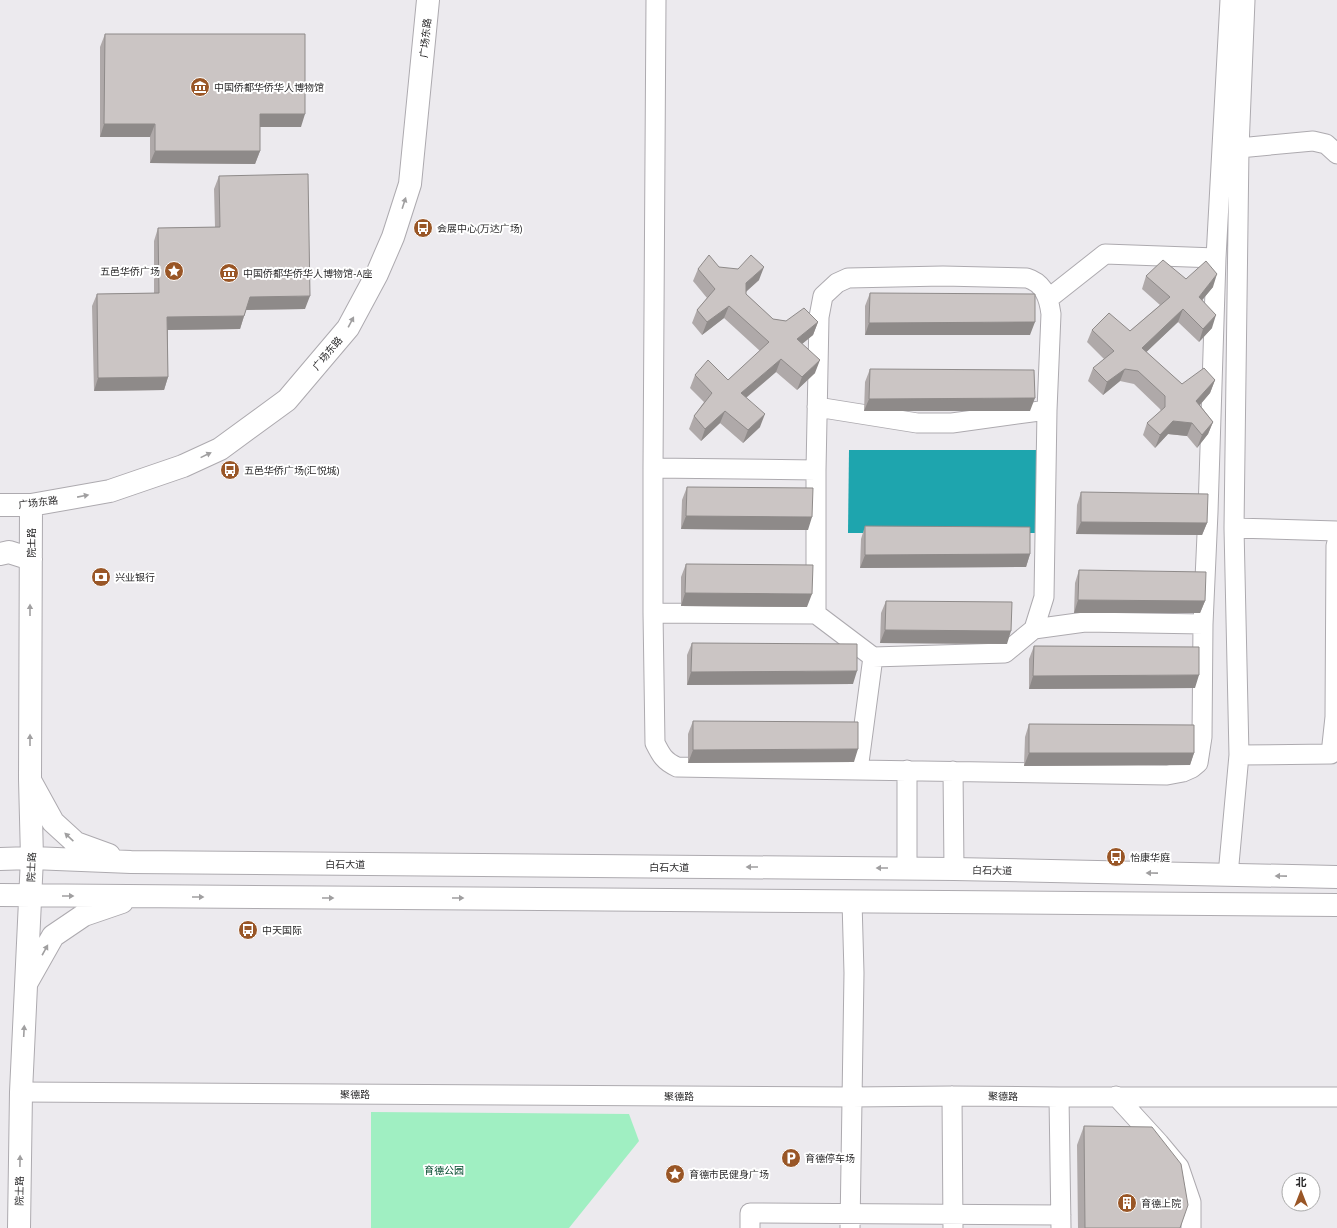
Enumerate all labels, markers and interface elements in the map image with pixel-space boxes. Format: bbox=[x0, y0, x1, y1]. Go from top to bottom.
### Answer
street label: 广场东路 bbox=[417, 17, 434, 59]
museum icon: 中国侨都华侨华人博物馆 bbox=[189, 76, 211, 98]
place label: 中国侨都华侨华人博物馆 bbox=[214, 81, 324, 94]
one-way arrow bbox=[401, 197, 407, 209]
bus stop icon: 会展中心(万达广场) bbox=[412, 217, 434, 239]
place label: 会展中心(万达广场) bbox=[437, 222, 523, 235]
place icon: 五邑华侨广场 bbox=[163, 260, 185, 282]
museum icon: 中国侨都华侨华人博物馆-A座 bbox=[218, 262, 240, 284]
place label: 五邑华侨广场 bbox=[100, 265, 160, 278]
place label: 中国侨都华侨华人博物馆-A座 bbox=[243, 267, 372, 280]
one-way arrow bbox=[348, 316, 355, 327]
street label: 广场东路 bbox=[310, 334, 345, 373]
one-way arrow bbox=[200, 452, 212, 458]
bus stop icon: 五邑华侨广场(汇悦城) bbox=[219, 459, 241, 481]
place label: 五邑华侨广场(汇悦城) bbox=[244, 464, 340, 477]
one-way arrow bbox=[77, 492, 89, 498]
street label: 广场东路 bbox=[17, 494, 59, 511]
street label: 院士路 bbox=[25, 528, 38, 558]
bank icon: 兴业银行 bbox=[90, 566, 112, 588]
place label: 兴业银行 bbox=[115, 571, 155, 584]
one-way arrow bbox=[27, 603, 33, 616]
one-way arrow bbox=[27, 733, 33, 746]
one-way arrow bbox=[65, 833, 74, 842]
bus stop icon: 怡康华庭 bbox=[1105, 846, 1127, 868]
place label: 怡康华庭 bbox=[1130, 851, 1170, 864]
street label: 院士路 bbox=[24, 852, 39, 882]
street label: 白石大道 bbox=[325, 858, 365, 871]
street label: 白石大道 bbox=[649, 861, 689, 874]
one-way arrow bbox=[745, 864, 758, 870]
street label: 白石大道 bbox=[972, 864, 1012, 877]
one-way arrow bbox=[875, 865, 888, 871]
one-way arrow bbox=[1145, 870, 1158, 876]
one-way arrow bbox=[1274, 873, 1287, 879]
one-way arrow bbox=[62, 893, 75, 899]
one-way arrow bbox=[192, 893, 204, 900]
one-way arrow bbox=[322, 894, 334, 901]
one-way arrow bbox=[452, 895, 464, 902]
bus stop icon: 中天国际 bbox=[237, 919, 259, 941]
place label: 中天国际 bbox=[262, 924, 302, 937]
one-way arrow bbox=[42, 945, 48, 956]
one-way arrow bbox=[20, 1025, 27, 1037]
street label: 聚德路 bbox=[340, 1088, 370, 1101]
street label: 聚德路 bbox=[664, 1090, 694, 1103]
street label: 聚德路 bbox=[988, 1090, 1018, 1103]
parking icon: 育德停车场 bbox=[780, 1147, 802, 1169]
place label: 育德停车场 bbox=[805, 1152, 855, 1165]
one-way arrow bbox=[17, 1154, 23, 1167]
place icon: 育德市民健身广场 bbox=[664, 1163, 686, 1185]
park label: 育德公园 bbox=[424, 1164, 464, 1177]
place label: 育德市民健身广场 bbox=[689, 1168, 769, 1181]
north arrow bbox=[1281, 1172, 1321, 1212]
text: 北 bbox=[1296, 1175, 1307, 1189]
street label: 院士路 bbox=[13, 1176, 26, 1206]
building icon: 育德上院 bbox=[1116, 1192, 1138, 1214]
place label: 育德上院 bbox=[1141, 1197, 1181, 1210]

